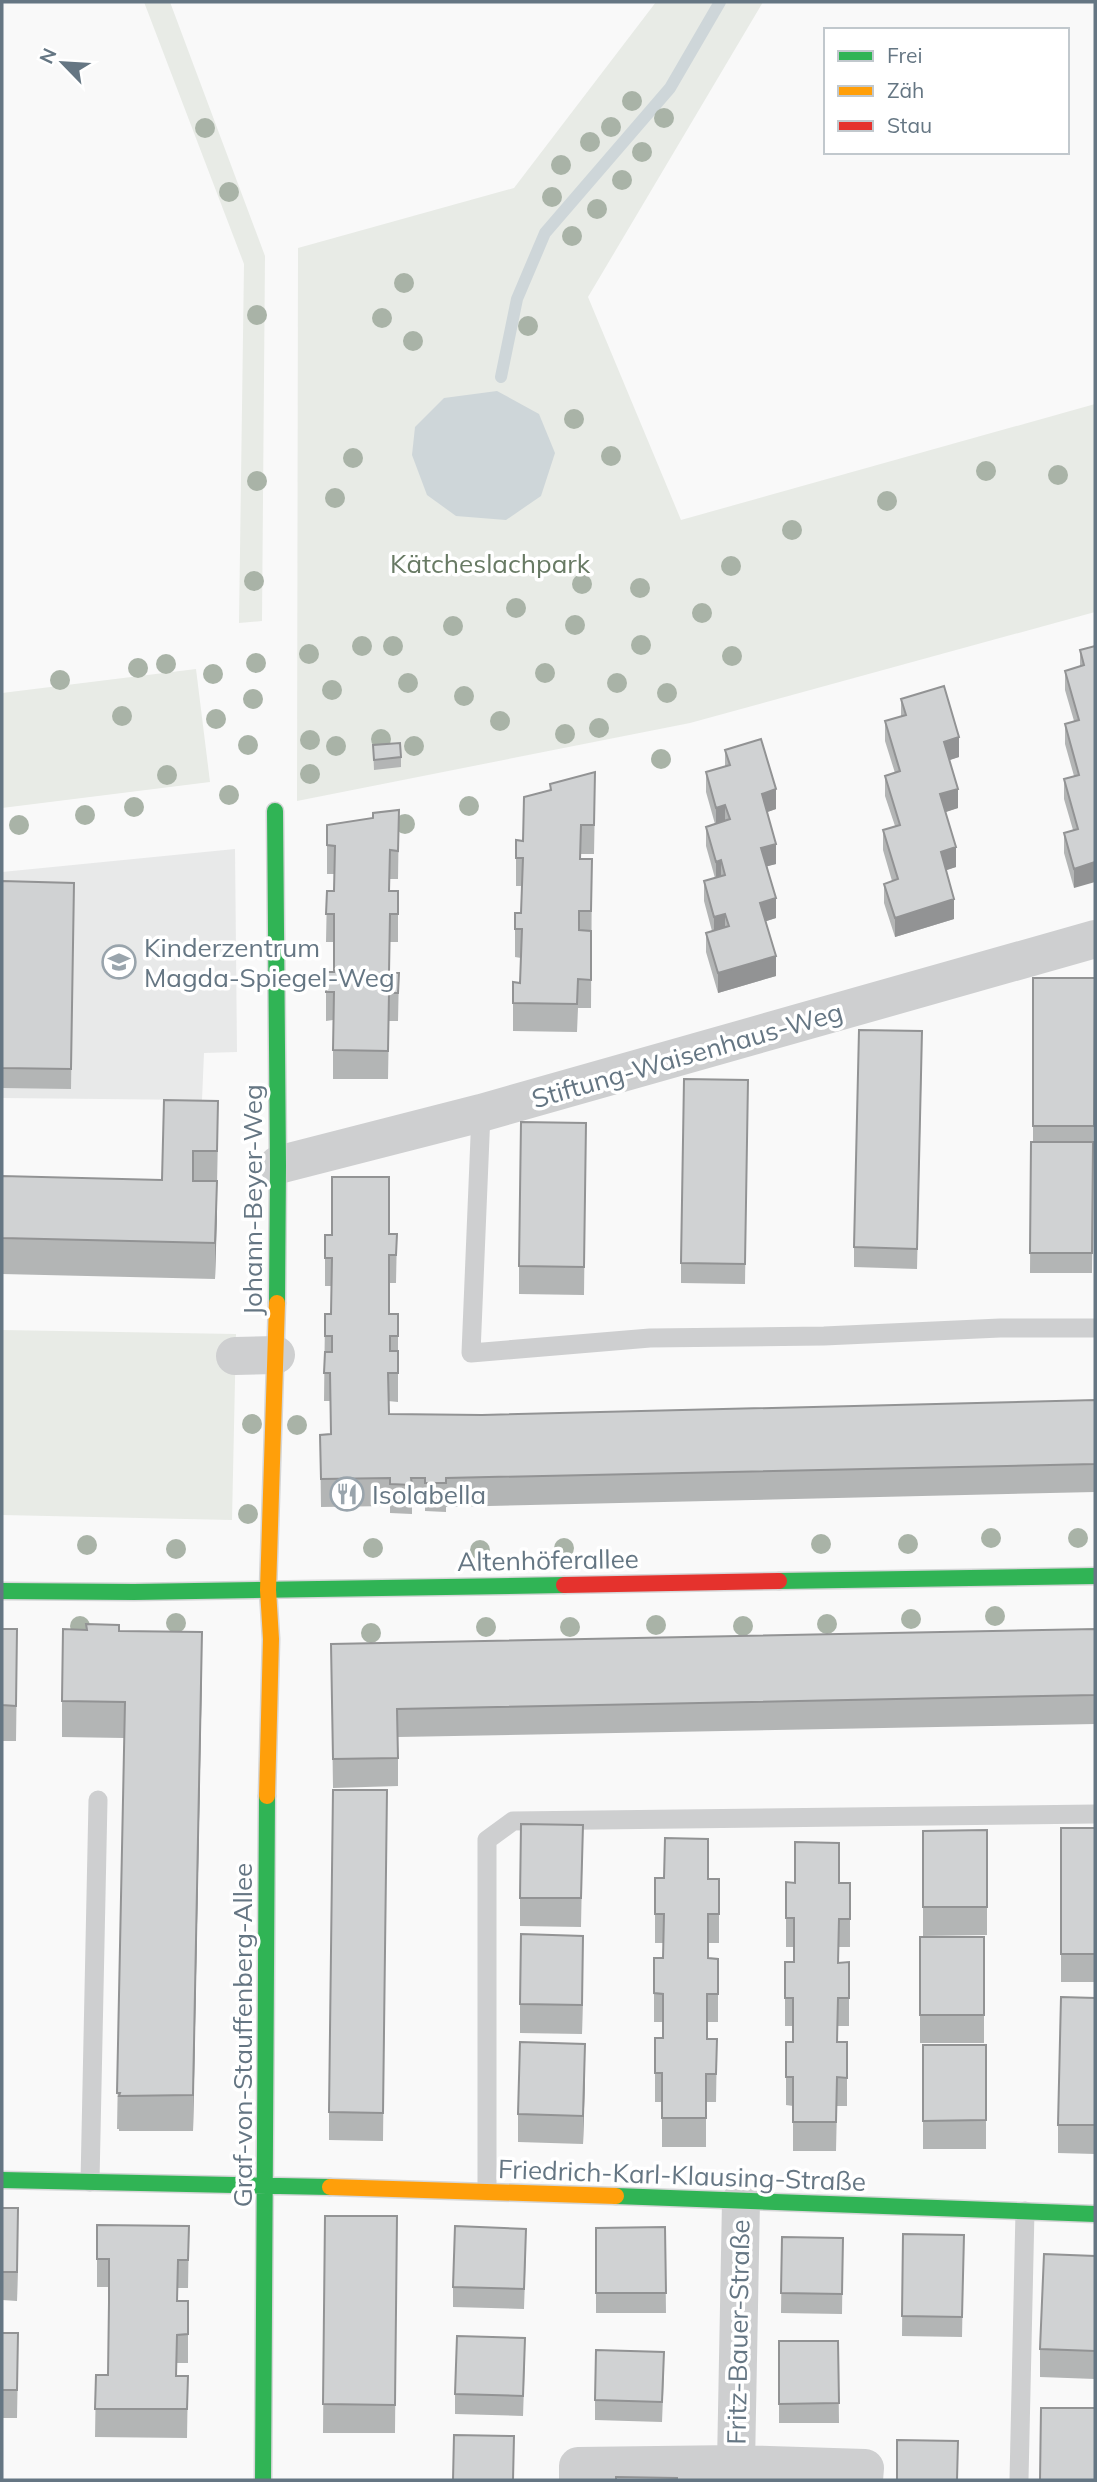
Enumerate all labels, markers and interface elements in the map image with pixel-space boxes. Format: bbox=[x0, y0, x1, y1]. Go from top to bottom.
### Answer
north arrow bbox=[28, 28, 98, 98]
legend bbox=[824, 28, 1069, 154]
text: Frei bbox=[887, 42, 923, 68]
text: N bbox=[34, 44, 62, 67]
text: Zäh bbox=[887, 77, 924, 103]
text: Stau bbox=[887, 112, 932, 138]
park label: Kätcheslachpark bbox=[390, 547, 591, 580]
place label: Kinderzentrum Magda-Spiegel-Weg bbox=[144, 931, 395, 994]
school or university icon: Kinderzentrum Magda-Spiegel-Weg bbox=[100, 943, 138, 981]
street label: Stiftung-Waisenhaus-Weg bbox=[528, 995, 846, 1115]
street label: Johann-Beyer-Weg bbox=[236, 1084, 269, 1316]
restaurant icon: Isolabella bbox=[328, 1475, 366, 1513]
place label: Isolabella bbox=[372, 1478, 486, 1511]
street label: Altenhöferallee bbox=[457, 1542, 639, 1578]
street label: Graf-von-Stauffenberg-Allee bbox=[226, 1863, 259, 2207]
street label: Friedrich-Karl-Klausing-Straße bbox=[497, 2152, 867, 2198]
street label: Fritz-Bauer-Straße bbox=[720, 2219, 756, 2445]

